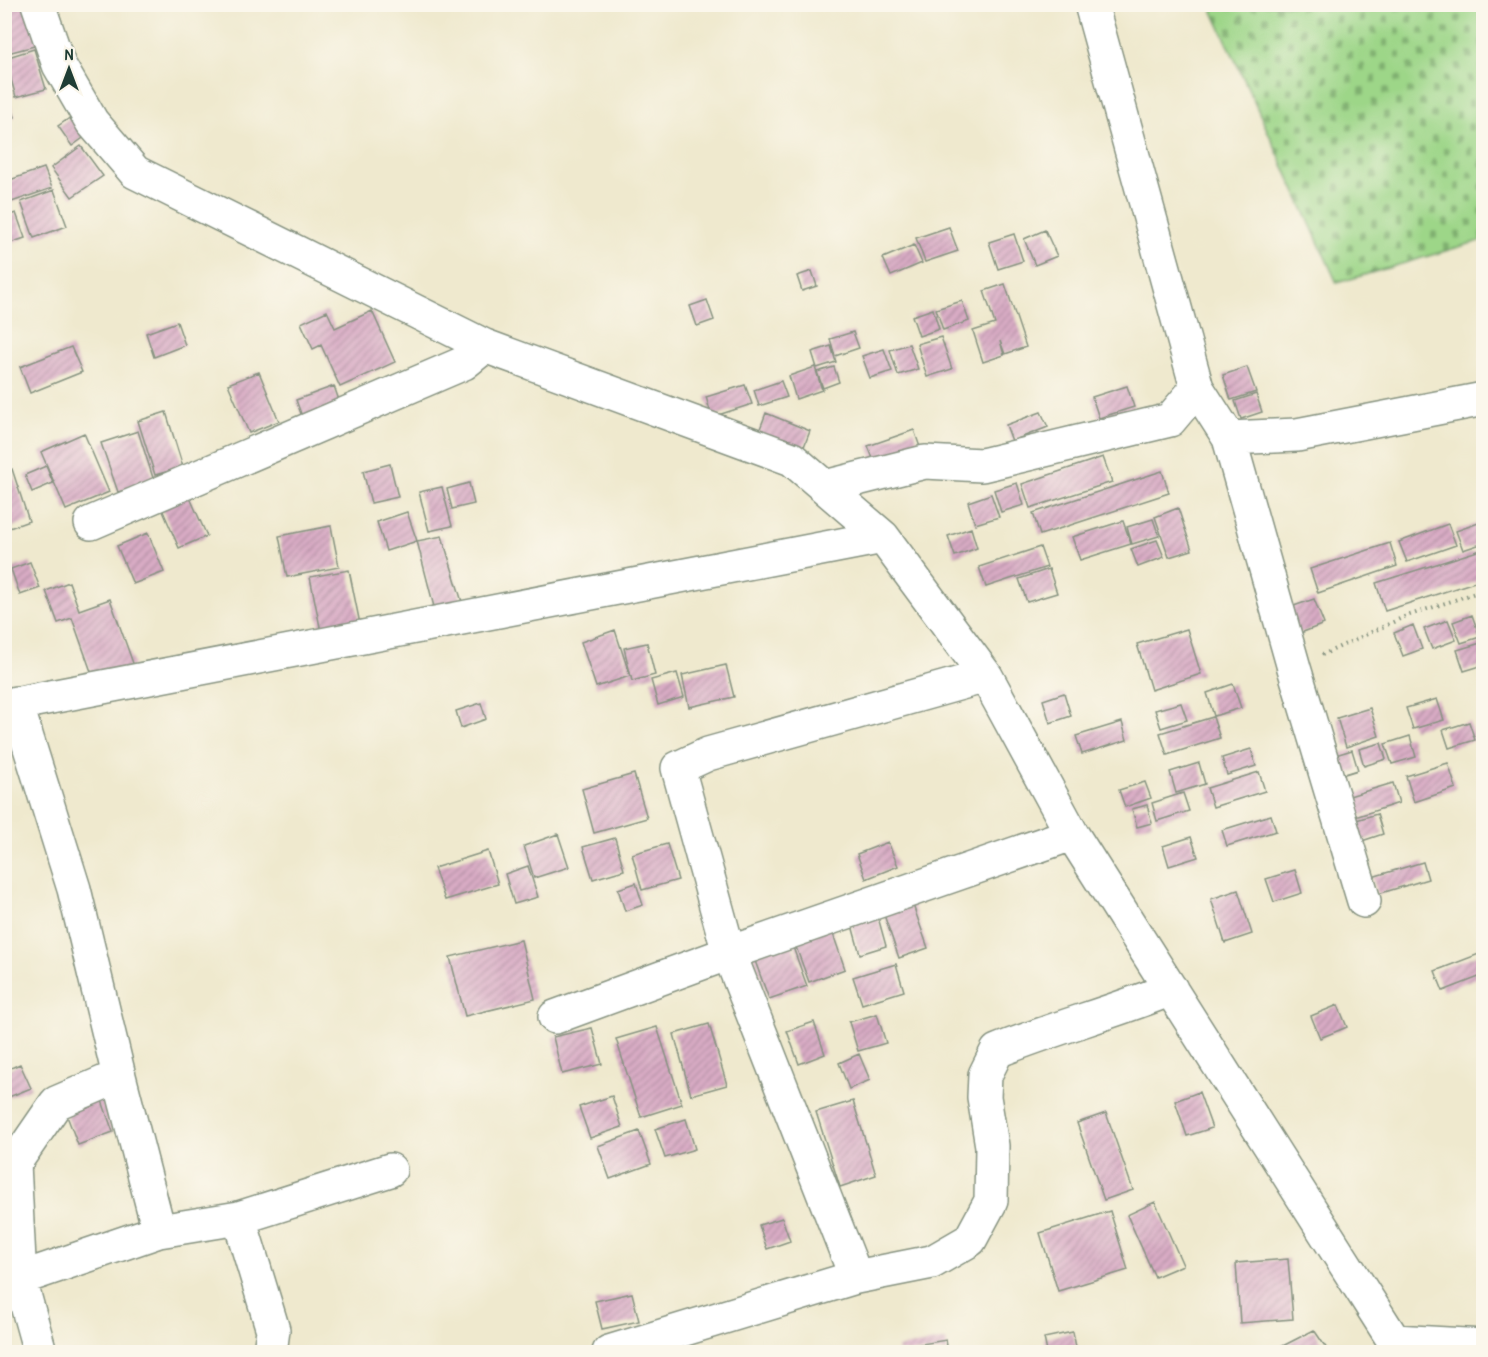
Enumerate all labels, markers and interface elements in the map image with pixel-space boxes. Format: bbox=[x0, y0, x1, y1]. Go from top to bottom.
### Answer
north arrow bbox=[39, 39, 99, 99]
text: N bbox=[65, 43, 74, 65]

